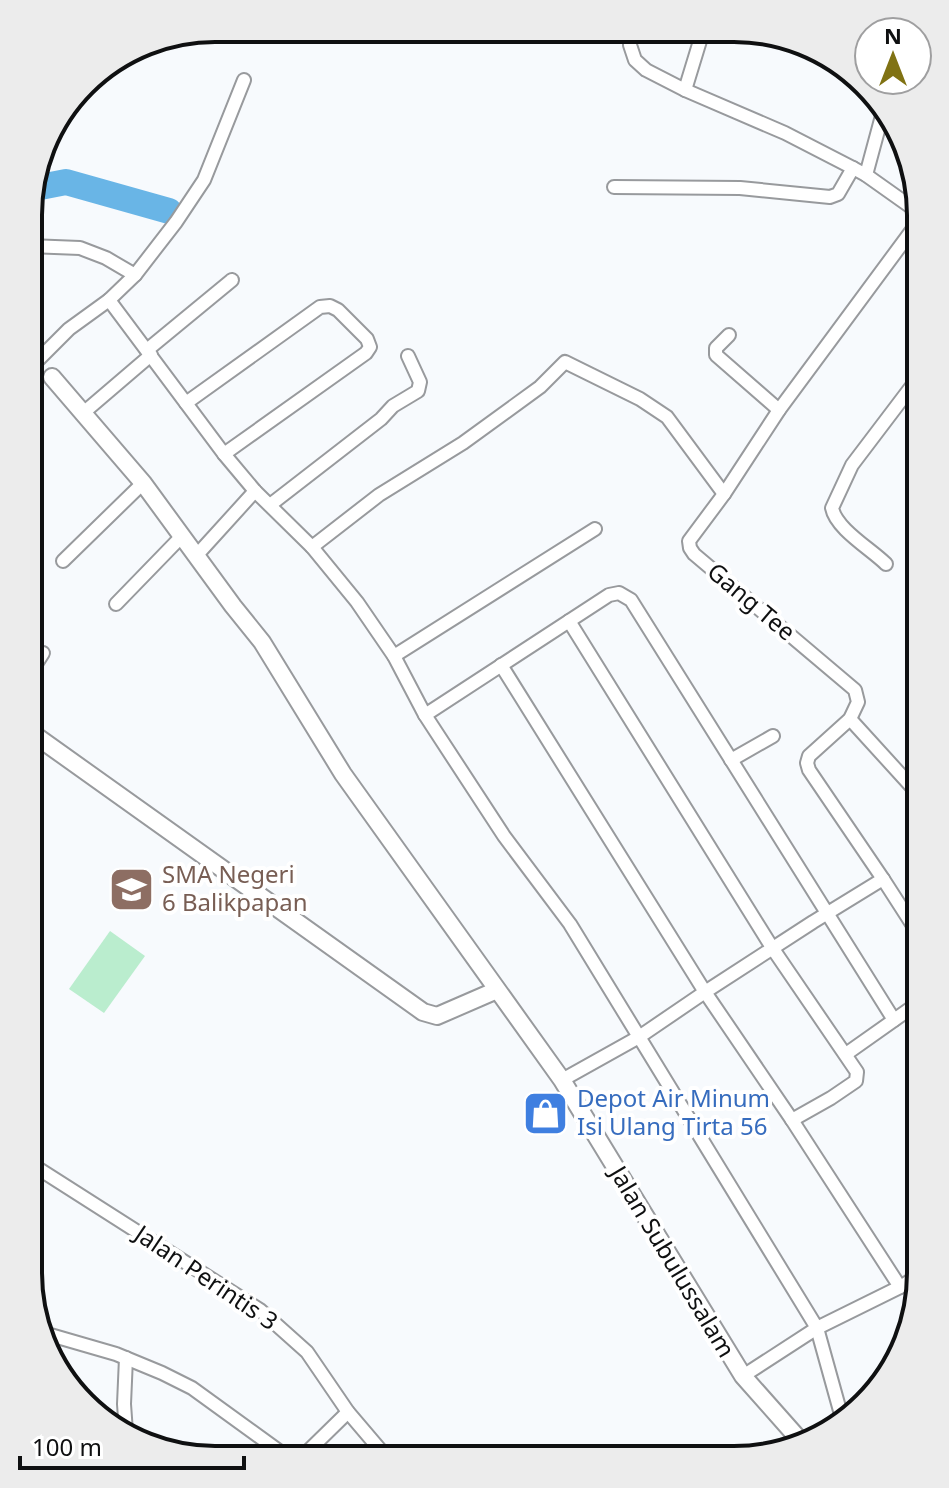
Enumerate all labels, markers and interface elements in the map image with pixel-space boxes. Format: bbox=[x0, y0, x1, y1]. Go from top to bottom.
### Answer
north arrow bbox=[853, 16, 933, 96]
text: N bbox=[884, 20, 902, 50]
street label: Gang Tee bbox=[701, 554, 803, 647]
place label: SMA Negeri 6 Balikpapan bbox=[162, 857, 308, 918]
school or university icon: SMA Negeri 6 Balikpapan bbox=[107, 865, 155, 913]
place label: Depot Air Minum Isi Ulang Tirta 56 bbox=[577, 1081, 770, 1142]
shop icon: Depot Air Minum Isi Ulang Tirta 56 bbox=[522, 1089, 570, 1137]
street label: Jalan Subulussalam bbox=[602, 1158, 744, 1363]
street label: Jalan Perintis 3 bbox=[127, 1216, 285, 1337]
scale bar bbox=[20, 1420, 244, 1470]
text: 100 m bbox=[32, 1430, 102, 1463]

